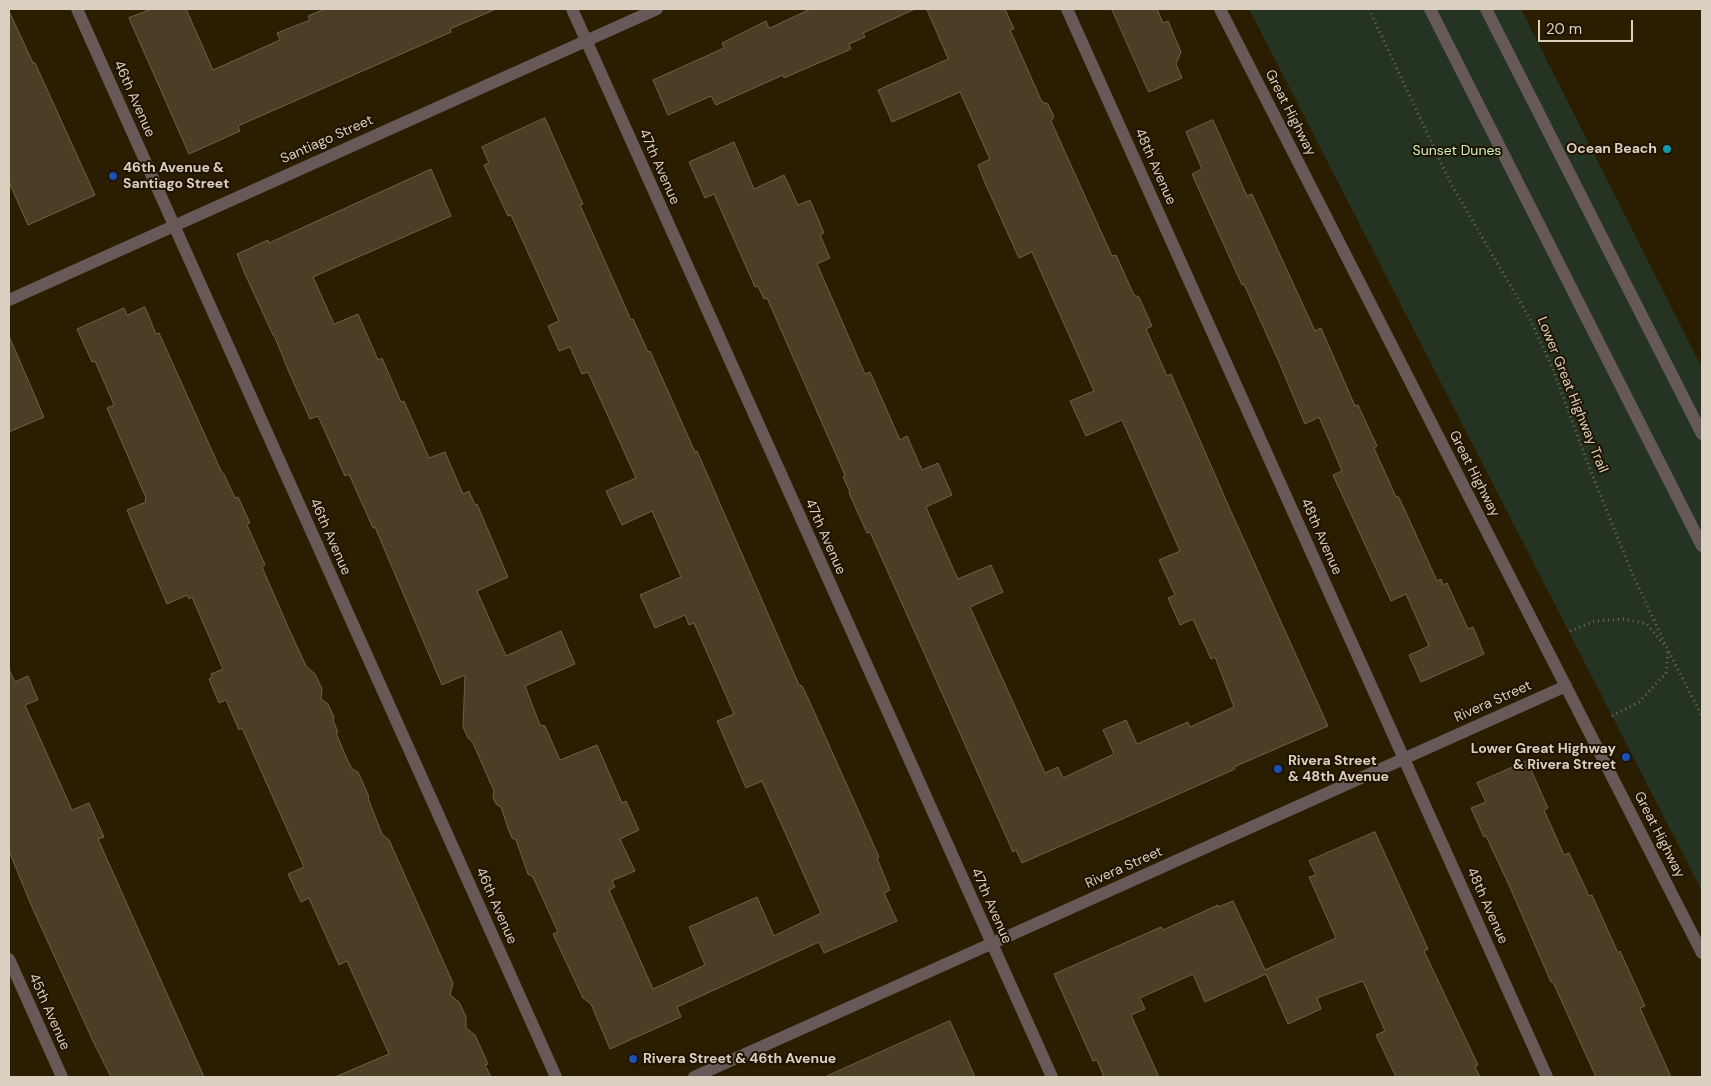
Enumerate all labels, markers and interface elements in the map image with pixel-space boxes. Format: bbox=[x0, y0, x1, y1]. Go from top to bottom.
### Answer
scale bar bbox=[1541, 10, 1636, 42]
text: 20 m bbox=[1546, 19, 1582, 39]
street label: 46th Avenue bbox=[110, 58, 158, 140]
street label: Great Highway bbox=[1261, 67, 1319, 159]
street label: Santiago Street bbox=[278, 112, 376, 168]
street label: 48th Avenue bbox=[1131, 126, 1179, 208]
street label: 47th Avenue bbox=[635, 127, 683, 207]
place label: Ocean Beach bbox=[1566, 141, 1657, 157]
park label: Sunset Dunes bbox=[1413, 143, 1501, 159]
marker: Ocean Beach bbox=[1661, 143, 1673, 155]
place label: 46th Avenue & Santiago Street bbox=[123, 160, 229, 192]
marker: 46th Avenue & Santiago Street bbox=[107, 170, 119, 182]
street label: Lower Great Highway Trail bbox=[1533, 314, 1611, 476]
street label: Great Highway bbox=[1445, 428, 1503, 520]
street label: 46th Avenue bbox=[306, 496, 354, 578]
street label: 48th Avenue bbox=[1297, 496, 1345, 578]
street label: 47th Avenue bbox=[801, 497, 849, 577]
street label: Rivera Street bbox=[1452, 677, 1534, 727]
place label: Lower Great Highway & Rivera Street bbox=[1471, 741, 1616, 774]
marker: Lower Great Highway & Rivera Street bbox=[1620, 751, 1632, 763]
place label: Rivera Street & 48th Avenue bbox=[1288, 753, 1389, 786]
marker: Rivera Street & 48th Avenue bbox=[1272, 763, 1284, 775]
street label: Great Highway bbox=[1630, 789, 1688, 881]
street label: Rivera Street bbox=[1083, 843, 1165, 893]
street label: 46th Avenue bbox=[472, 865, 520, 947]
street label: 48th Avenue bbox=[1463, 865, 1511, 947]
street label: 47th Avenue bbox=[967, 866, 1015, 946]
street label: 45th Avenue bbox=[25, 971, 73, 1053]
place label: Rivera Street & 46th Avenue bbox=[643, 1051, 836, 1067]
marker: Rivera Street & 46th Avenue bbox=[627, 1053, 639, 1065]

